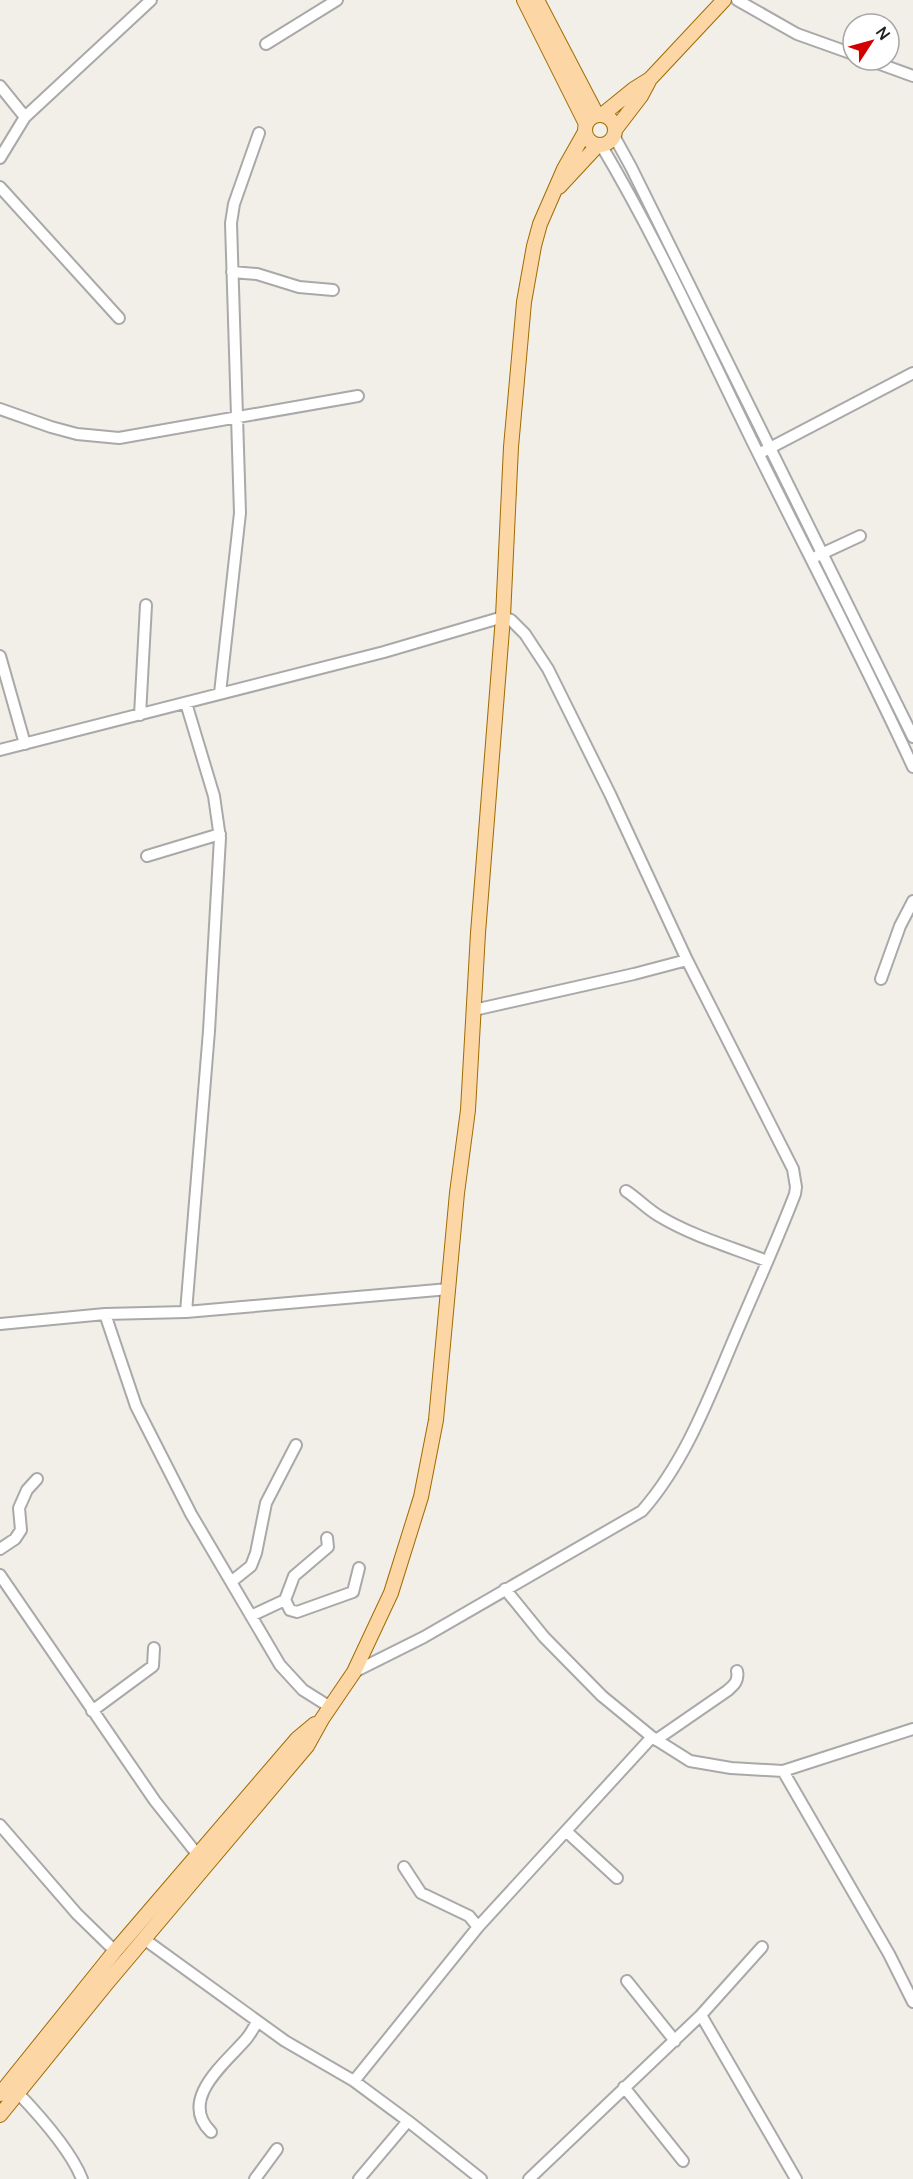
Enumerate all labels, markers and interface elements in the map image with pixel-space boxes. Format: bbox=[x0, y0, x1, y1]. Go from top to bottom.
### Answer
north arrow bbox=[841, 12, 901, 72]
text: N bbox=[871, 22, 895, 44]

